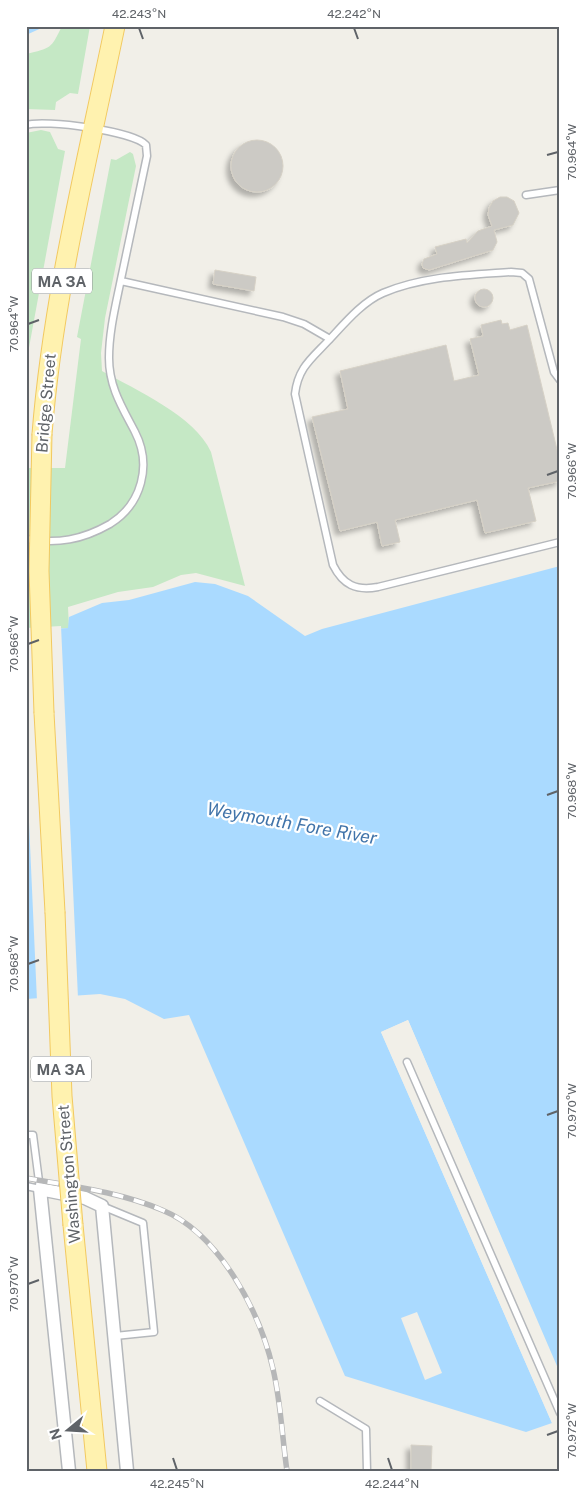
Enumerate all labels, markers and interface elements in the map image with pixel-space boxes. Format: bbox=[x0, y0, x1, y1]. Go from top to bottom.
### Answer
text: 42.243°N bbox=[112, 7, 166, 21]
text: 42.242°N bbox=[327, 7, 381, 21]
text: 70.964°W bbox=[565, 123, 579, 180]
road number: MA 3A bbox=[32, 268, 92, 294]
text: 70.964°W bbox=[7, 295, 21, 352]
street label: Bridge Street bbox=[32, 352, 60, 454]
text: 70.966°W bbox=[565, 442, 579, 499]
text: 70.966°W bbox=[7, 615, 21, 672]
text: 70.968°W bbox=[565, 762, 579, 819]
water label: Weymouth Fore River bbox=[205, 798, 379, 848]
text: 70.968°W bbox=[7, 935, 21, 992]
road number: MA 3A bbox=[31, 1056, 91, 1082]
text: 70.970°W bbox=[565, 1083, 579, 1139]
street label: Washington Street bbox=[53, 1104, 85, 1244]
text: 70.970°W bbox=[7, 1256, 21, 1312]
text: 70.972°W bbox=[565, 1403, 579, 1459]
north arrow bbox=[42, 1404, 92, 1454]
text: N bbox=[46, 1426, 65, 1442]
text: 42.245°N bbox=[150, 1477, 204, 1491]
text: 42.244°N bbox=[365, 1477, 419, 1491]

